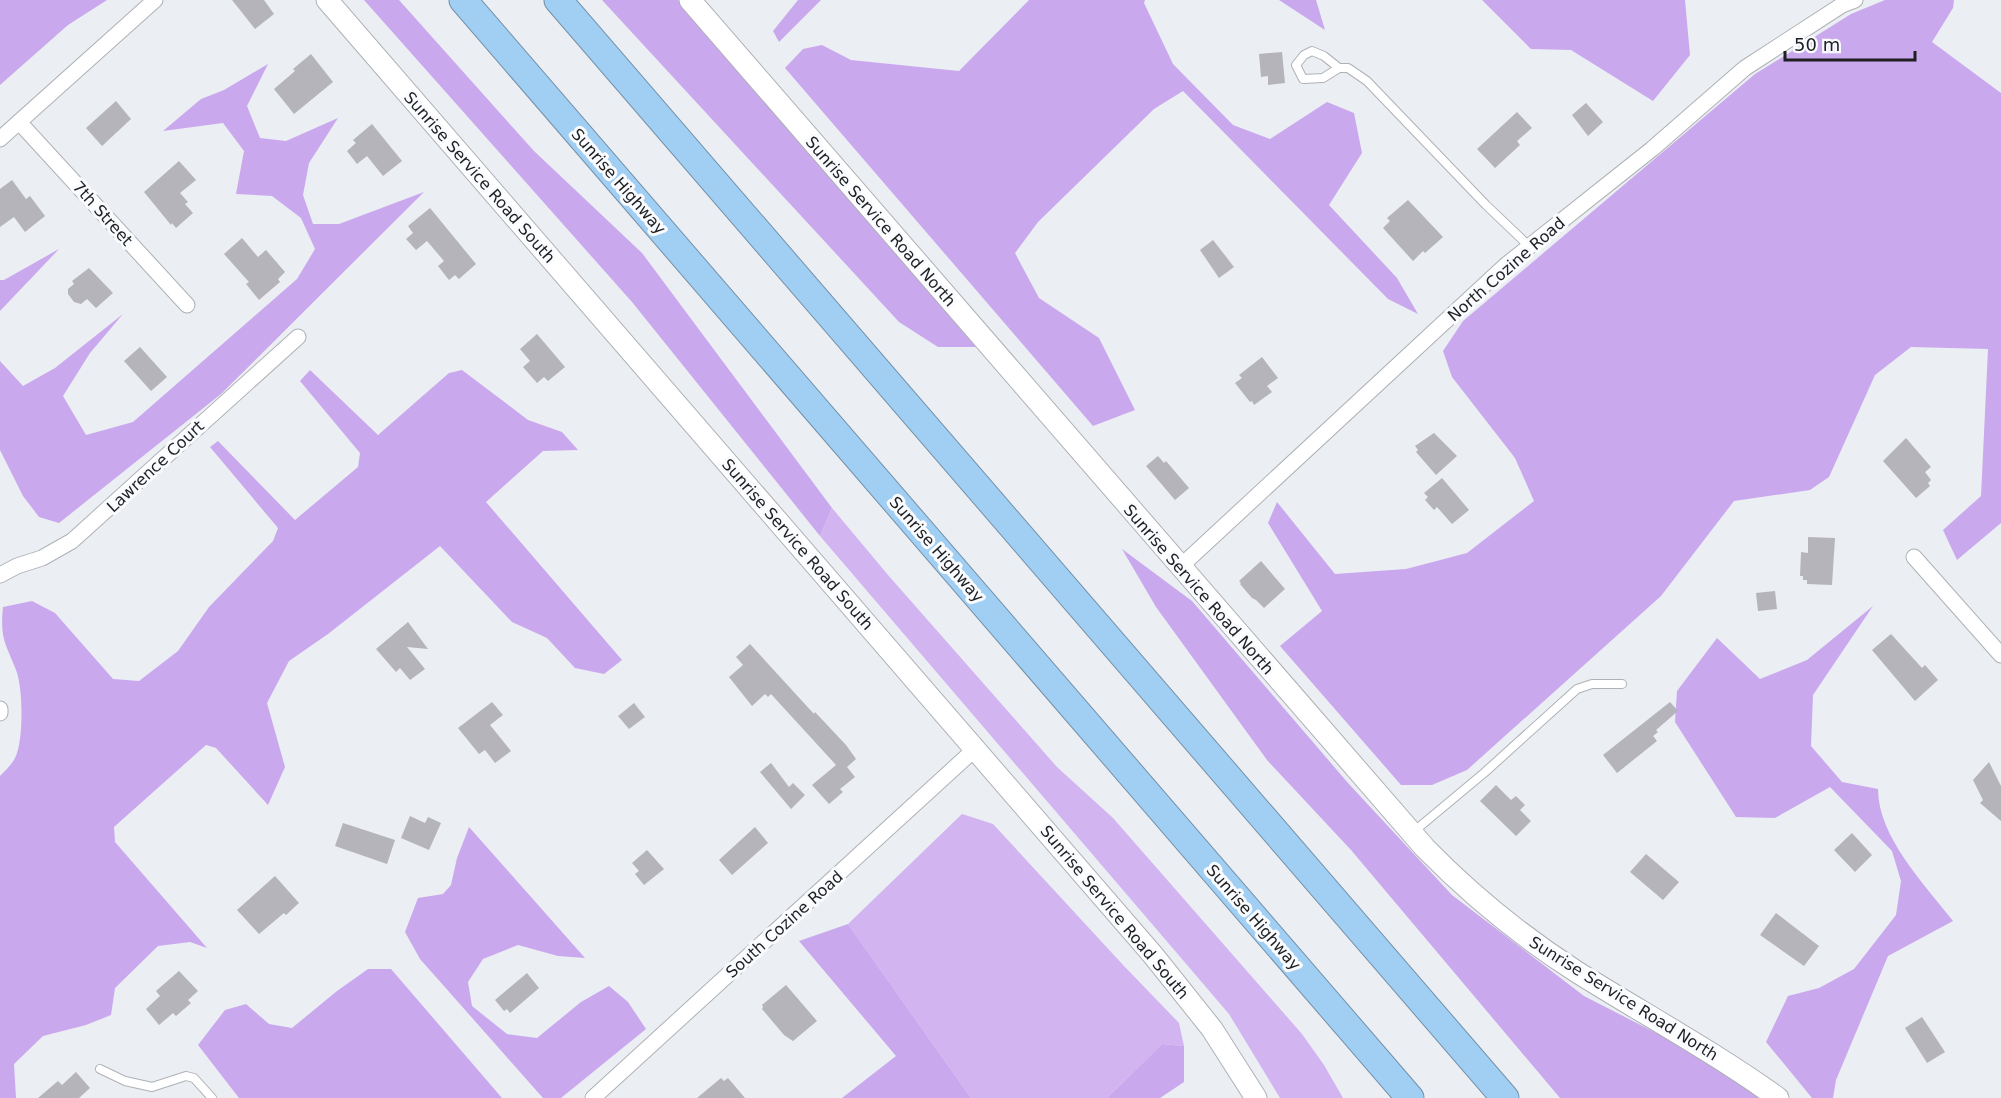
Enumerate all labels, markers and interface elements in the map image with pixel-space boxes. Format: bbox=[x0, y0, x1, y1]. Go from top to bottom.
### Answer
scale bar bbox=[1785, 24, 1916, 62]
text: 50 m bbox=[1794, 34, 1840, 55]
street label: Sunrise Service Road South bbox=[400, 88, 559, 267]
street label: Sunrise Highway bbox=[568, 125, 670, 238]
street label: Sunrise Service Road North bbox=[802, 132, 960, 310]
street label: 7th Street bbox=[69, 177, 137, 250]
street label: North Cozine Road bbox=[1444, 213, 1569, 325]
street label: Lawrence Court bbox=[103, 417, 208, 516]
street label: Sunrise Service Road South bbox=[718, 455, 877, 634]
street label: Sunrise Highway bbox=[886, 493, 988, 606]
street label: Sunrise Service Road North bbox=[1120, 500, 1278, 678]
street label: Sunrise Service Road South bbox=[1036, 822, 1193, 1003]
street label: Sunrise Highway bbox=[1203, 861, 1305, 974]
street label: South Cozine Road bbox=[722, 867, 847, 982]
street label: Sunrise Service Road North bbox=[1526, 932, 1722, 1064]

